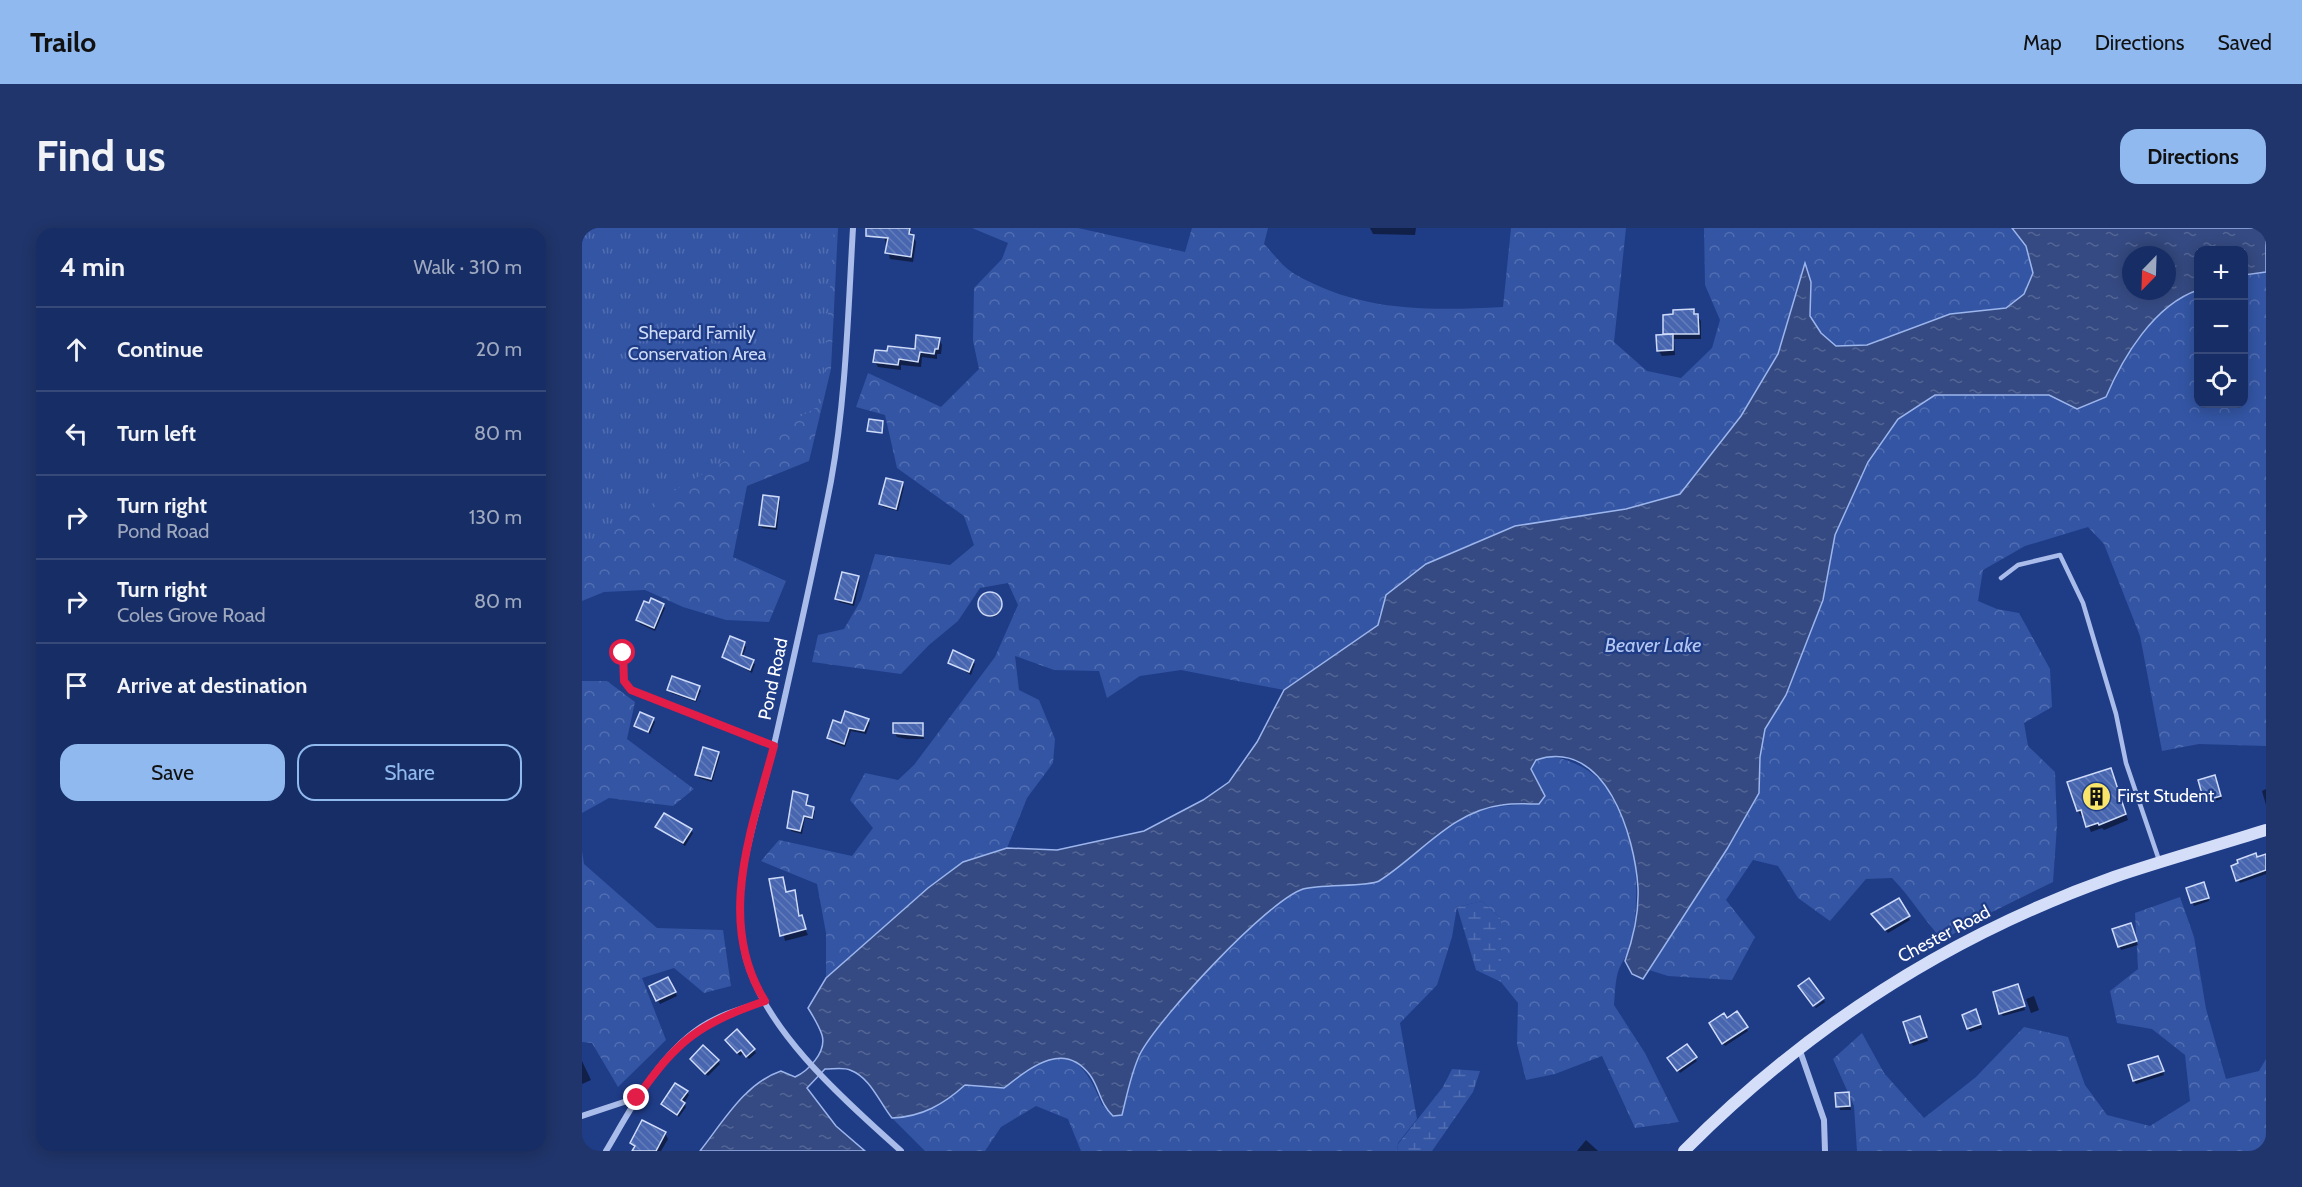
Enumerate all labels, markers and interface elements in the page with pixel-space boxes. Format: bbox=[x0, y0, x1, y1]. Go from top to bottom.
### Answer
text: Trailo bbox=[30, 25, 96, 59]
text: Map bbox=[2023, 30, 2062, 55]
text: Directions bbox=[2095, 30, 2184, 55]
text: Saved bbox=[2217, 30, 2272, 55]
button: Directions bbox=[2120, 129, 2266, 184]
text: Find us bbox=[36, 130, 165, 182]
north arrow bbox=[2122, 246, 2176, 300]
map controls bbox=[2194, 246, 2248, 408]
button: + bbox=[2194, 246, 2248, 300]
text: 4 min bbox=[60, 251, 125, 283]
text: Walk · 310 m bbox=[414, 255, 522, 279]
button: − bbox=[2194, 300, 2248, 354]
park label: Shepard Family Conservation Area bbox=[628, 322, 767, 365]
icon: ahead bbox=[60, 333, 93, 366]
text: Continue bbox=[117, 336, 203, 363]
text: 20 m bbox=[476, 337, 522, 361]
button: locate bbox=[2194, 354, 2248, 408]
icon: left bbox=[60, 417, 93, 450]
text: Turn left bbox=[117, 420, 196, 447]
text: 80 m bbox=[474, 421, 522, 445]
text: Turn right bbox=[117, 492, 207, 519]
icon: right bbox=[60, 501, 93, 534]
text: 130 m bbox=[469, 505, 522, 529]
text: Pond Road bbox=[117, 519, 209, 543]
text: Turn right bbox=[117, 576, 207, 603]
icon: right bbox=[60, 585, 93, 618]
text: 80 m bbox=[474, 589, 522, 613]
text: Coles Grove Road bbox=[117, 603, 266, 627]
water label: Beaver Lake bbox=[1605, 633, 1701, 657]
street label: Pond Road bbox=[754, 636, 792, 722]
route start bbox=[609, 639, 635, 665]
icon: arrive bbox=[60, 669, 93, 702]
text: Arrive at destination bbox=[117, 672, 307, 699]
button: Save bbox=[60, 744, 285, 801]
button: Share bbox=[297, 744, 522, 801]
building icon: First Student bbox=[2080, 780, 2112, 812]
place label: First Student bbox=[2117, 785, 2214, 807]
street label: Chester Road bbox=[1894, 900, 1994, 968]
route end bbox=[623, 1084, 649, 1110]

